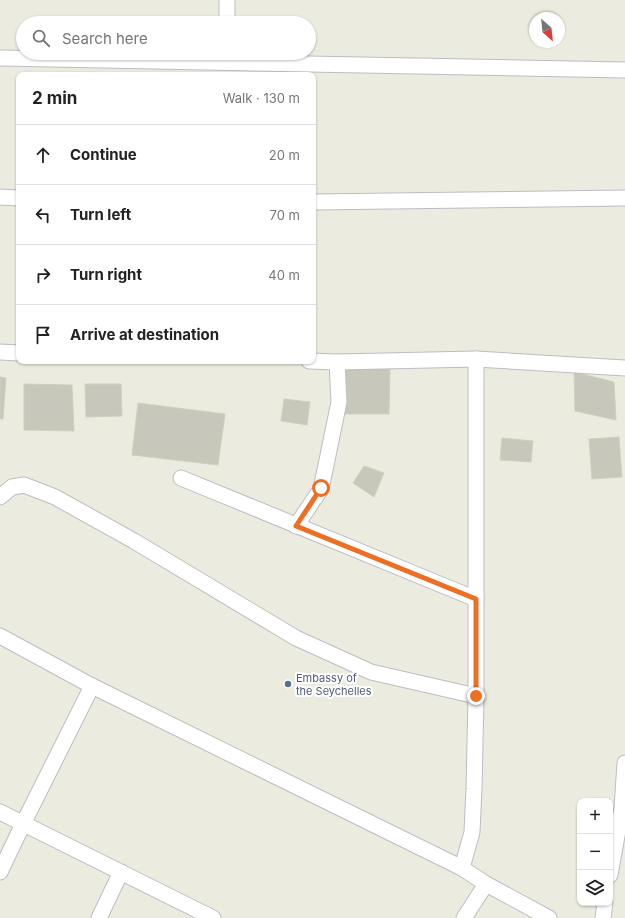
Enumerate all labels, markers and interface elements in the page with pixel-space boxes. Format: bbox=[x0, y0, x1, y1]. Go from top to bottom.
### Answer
north arrow bbox=[529, 12, 565, 48]
search box bbox=[16, 16, 316, 60]
icon: search bbox=[30, 27, 52, 49]
text: Search here bbox=[62, 29, 148, 48]
text: 2 min bbox=[32, 88, 77, 108]
text: Walk · 130 m bbox=[223, 90, 300, 106]
icon: ahead bbox=[32, 144, 54, 166]
text: Continue bbox=[70, 145, 137, 164]
text: 20 m bbox=[269, 147, 300, 163]
icon: left bbox=[32, 204, 54, 226]
text: Turn left bbox=[70, 205, 131, 224]
text: 70 m bbox=[270, 207, 300, 223]
icon: right bbox=[32, 264, 54, 286]
text: Turn right bbox=[70, 265, 142, 284]
text: 40 m bbox=[268, 267, 300, 283]
icon: arrive bbox=[32, 324, 54, 346]
text: Arrive at destination bbox=[70, 325, 219, 344]
route start bbox=[312, 479, 330, 497]
place label: Embassy of the Seychelles bbox=[296, 671, 372, 698]
marker: Embassy of the Seychelles bbox=[283, 679, 293, 689]
route end bbox=[467, 687, 485, 705]
map controls bbox=[577, 798, 613, 906]
button: + bbox=[577, 798, 613, 834]
button: − bbox=[577, 834, 613, 870]
button: layers bbox=[577, 870, 613, 906]

